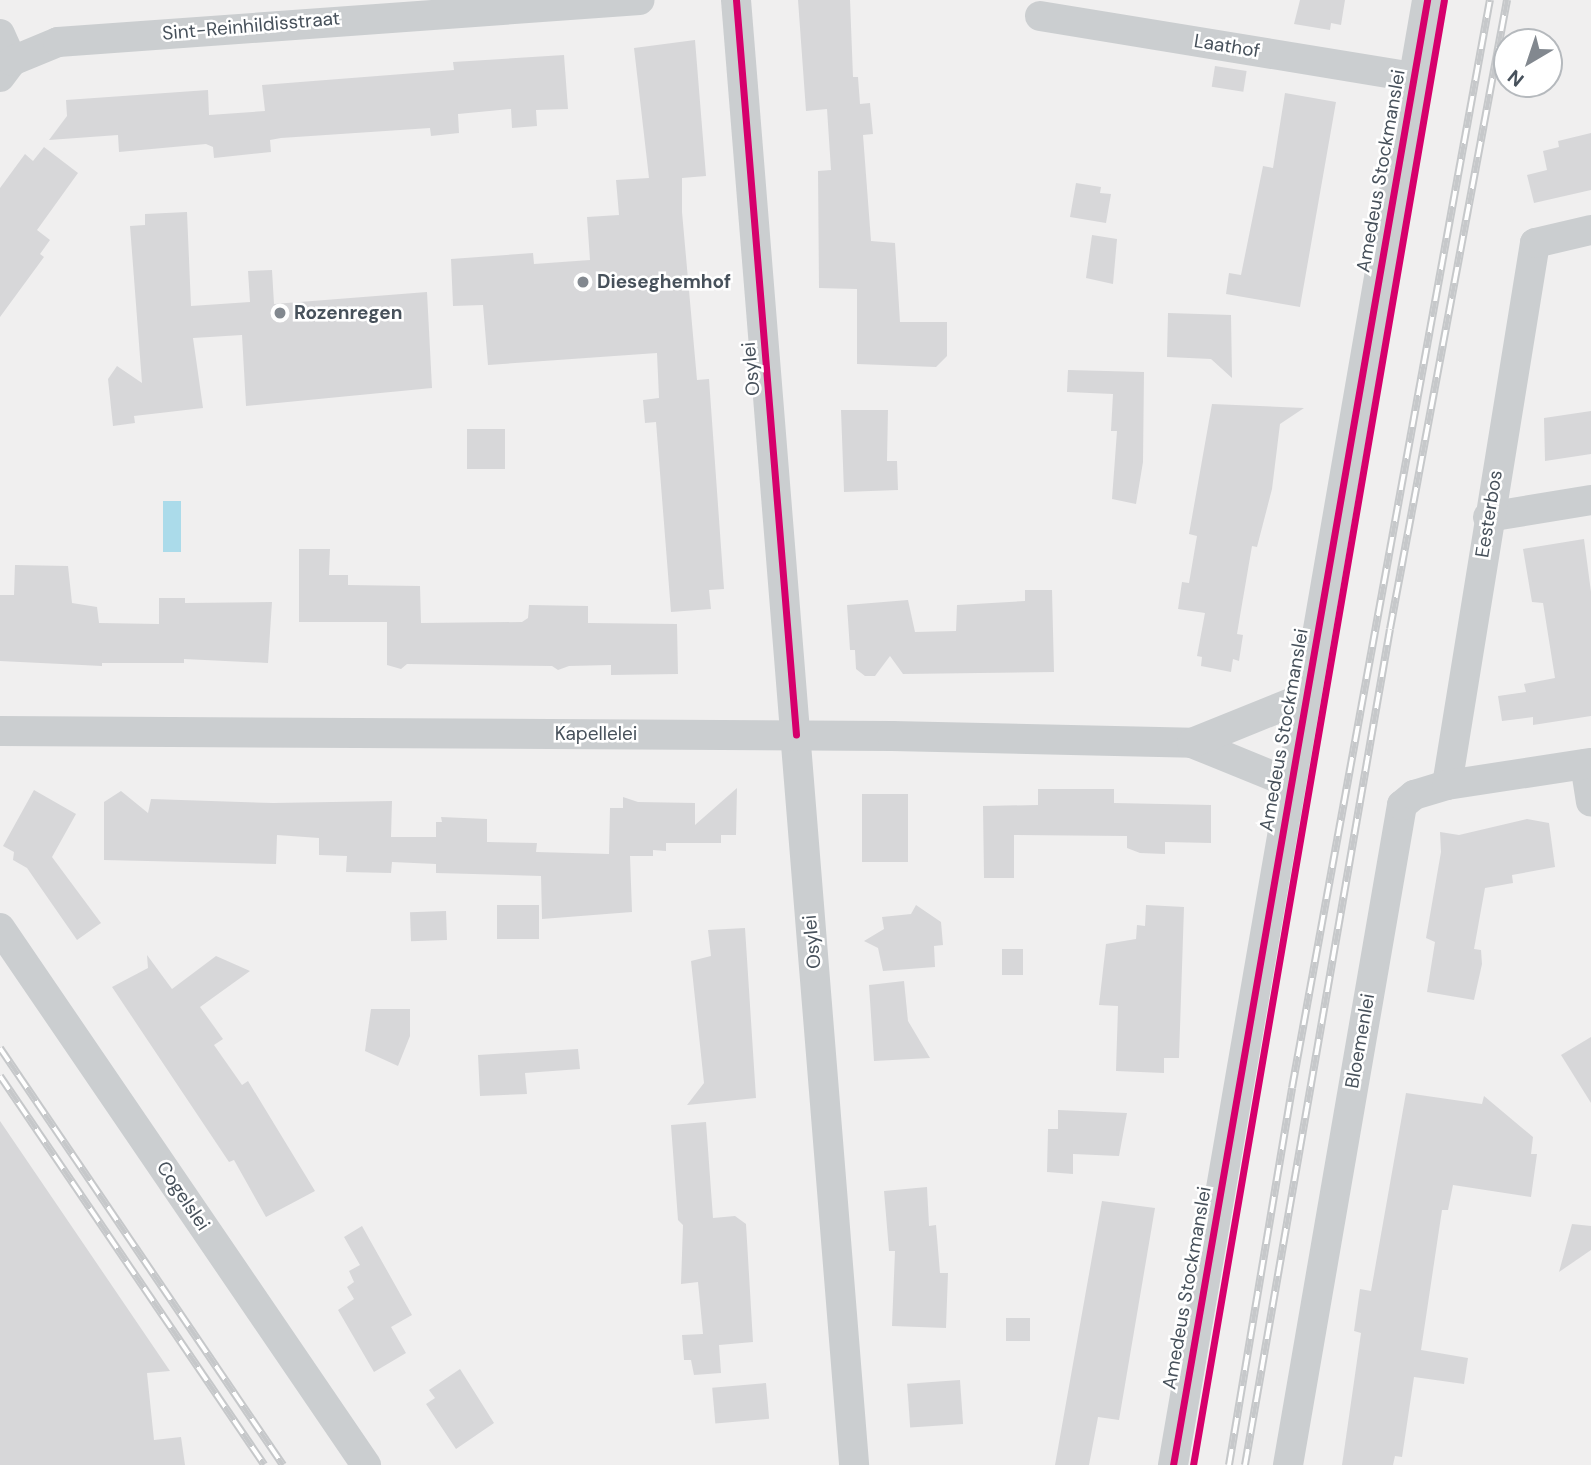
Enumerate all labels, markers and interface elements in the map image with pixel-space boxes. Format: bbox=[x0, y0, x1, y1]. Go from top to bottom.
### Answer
street label: Sint-Reinhildisstraat bbox=[161, 7, 341, 45]
north arrow bbox=[1493, 28, 1563, 98]
street label: Laathof bbox=[1192, 30, 1262, 62]
text: N bbox=[1502, 64, 1529, 92]
street label: Amedeus Stockmanslei bbox=[1352, 68, 1410, 274]
place label: Dieseghemhof bbox=[597, 271, 731, 293]
marker: Dieseghemhof bbox=[575, 274, 591, 290]
place label: Rozenregen bbox=[294, 302, 402, 324]
marker: Rozenregen bbox=[272, 305, 288, 321]
street label: Osylei bbox=[737, 341, 765, 397]
street label: Eesterbos bbox=[1471, 469, 1507, 559]
street label: Amedeus Stockmanslei bbox=[1255, 627, 1313, 833]
street label: Kapellelei bbox=[555, 723, 637, 745]
street label: Osylei bbox=[798, 914, 826, 970]
street label: Bloemenlei bbox=[1340, 992, 1380, 1090]
street label: Cogelslei bbox=[151, 1157, 215, 1235]
street label: Amedeus Stockmanslei bbox=[1158, 1185, 1216, 1391]

